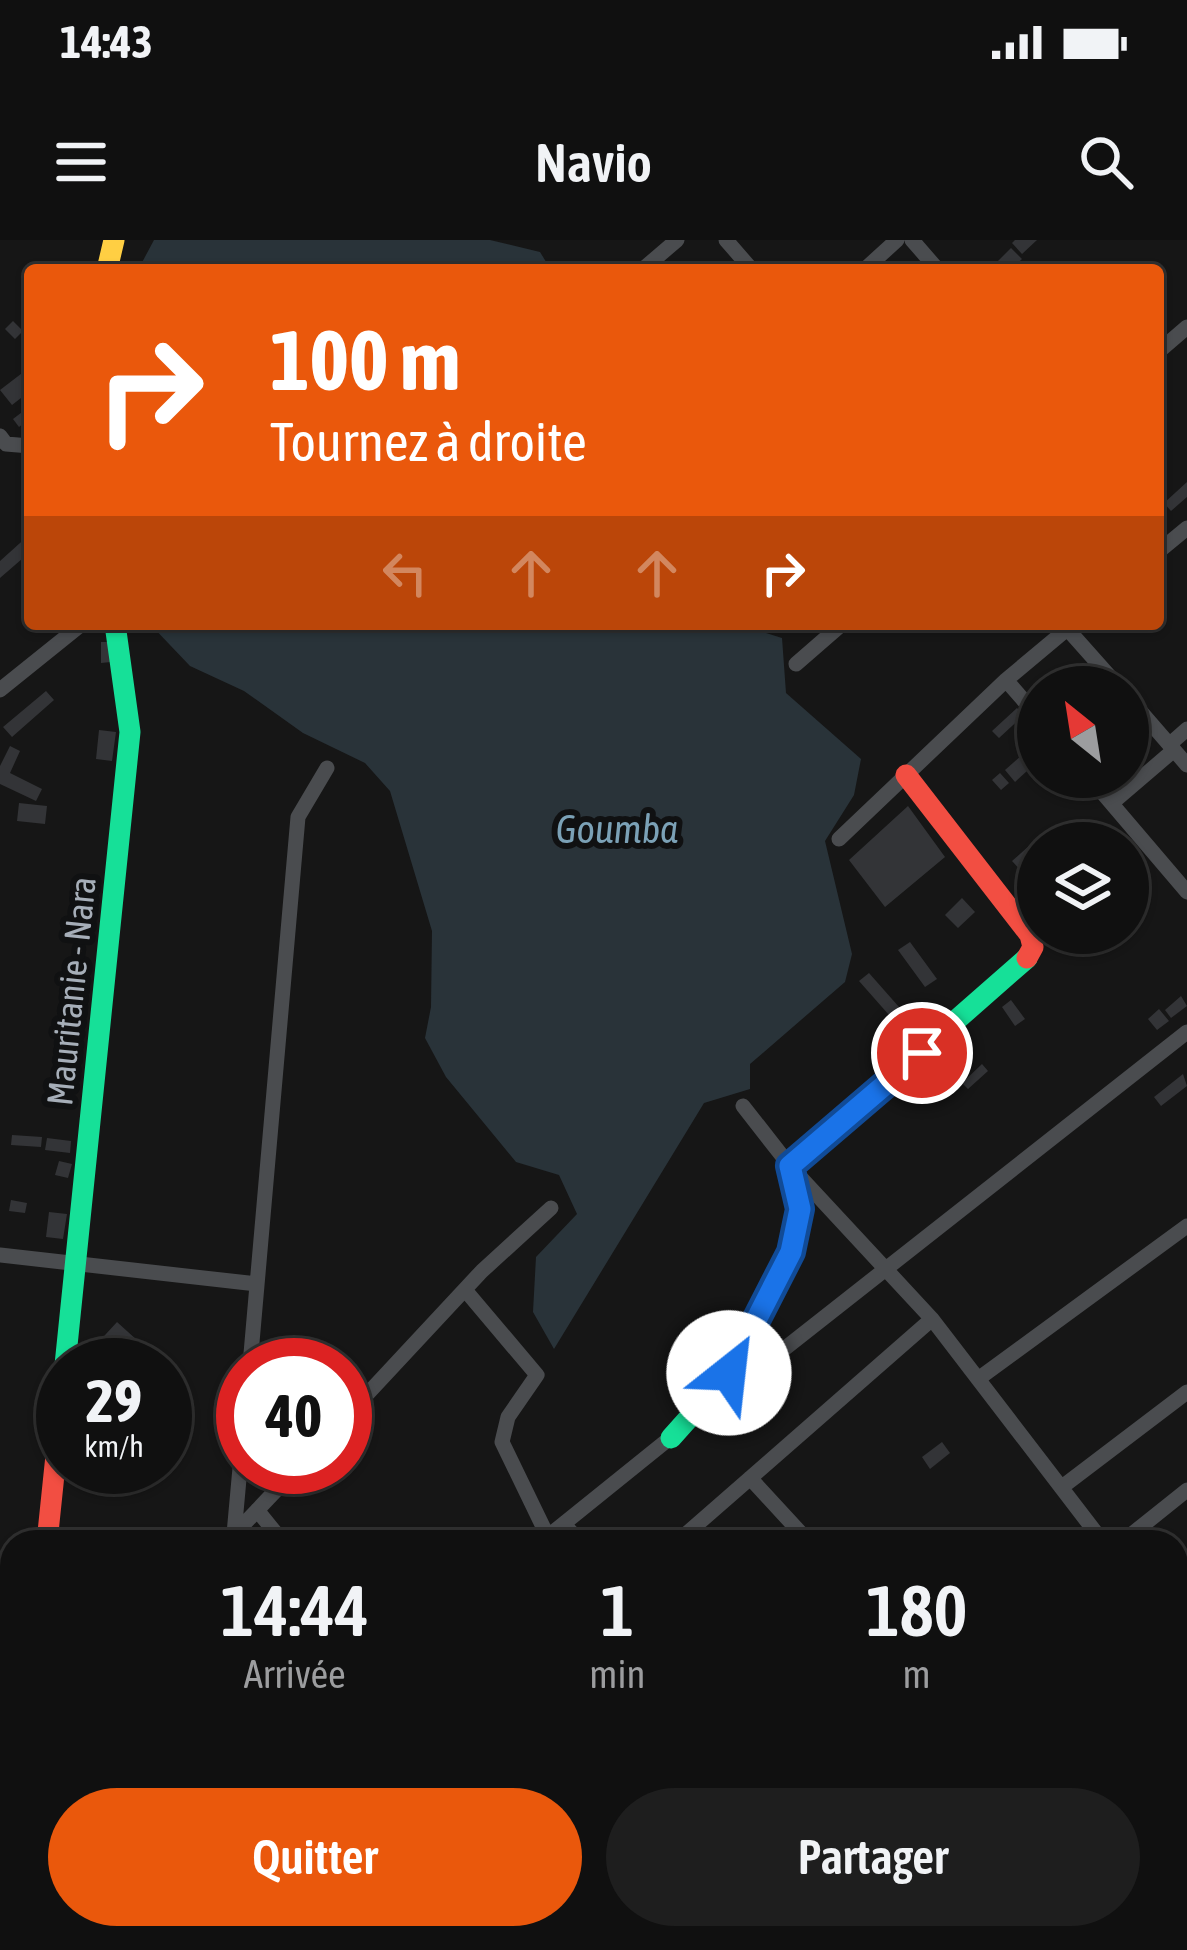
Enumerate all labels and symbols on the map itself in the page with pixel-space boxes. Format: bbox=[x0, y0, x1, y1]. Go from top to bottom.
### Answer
north arrow bbox=[1017, 666, 1149, 798]
water label: Goumba bbox=[556, 807, 678, 851]
street label: Mauritanie - Nara bbox=[38, 875, 104, 1107]
pin bbox=[871, 1002, 973, 1104]
position arrow bbox=[666, 1310, 792, 1436]
speed limit sign: 40 bbox=[216, 1338, 372, 1494]

